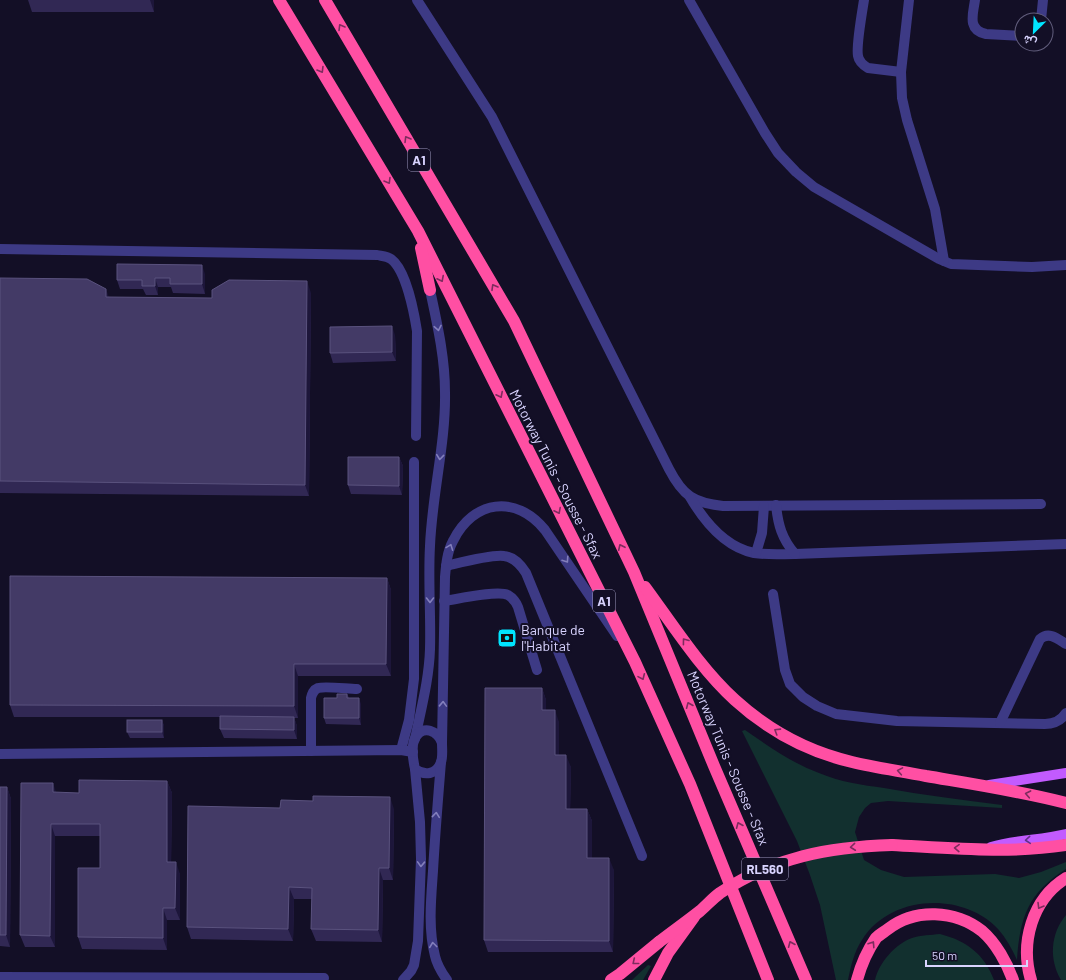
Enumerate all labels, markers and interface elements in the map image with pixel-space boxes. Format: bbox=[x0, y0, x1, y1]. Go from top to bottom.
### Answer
north arrow bbox=[1014, 12, 1054, 52]
one-way arrow bbox=[338, 24, 345, 31]
text: ش bbox=[1021, 32, 1039, 50]
one-way arrow bbox=[316, 66, 324, 73]
one-way arrow bbox=[404, 136, 411, 143]
road number: A1 bbox=[408, 149, 430, 171]
one-way arrow bbox=[383, 177, 390, 184]
one-way arrow bbox=[437, 274, 444, 282]
one-way arrow bbox=[491, 284, 499, 291]
one-way arrow bbox=[433, 325, 441, 331]
street label: Motorway Tunis - Sousse - Sfax bbox=[506, 386, 607, 561]
one-way arrow bbox=[495, 391, 503, 398]
one-way arrow bbox=[436, 454, 445, 460]
one-way arrow bbox=[554, 507, 561, 514]
one-way arrow bbox=[446, 543, 454, 550]
one-way arrow bbox=[618, 543, 626, 551]
one-way arrow bbox=[561, 556, 569, 563]
road number: A1 bbox=[593, 590, 615, 612]
one-way arrow bbox=[426, 597, 434, 603]
place label: Banque de l'Habitat bbox=[521, 621, 585, 654]
bank icon: Banque de l'Habitat bbox=[496, 627, 518, 649]
one-way arrow bbox=[683, 639, 690, 646]
street label: Motorway Tunis - Sousse - Sfax bbox=[684, 668, 773, 848]
one-way arrow bbox=[637, 674, 645, 681]
one-way arrow bbox=[438, 701, 447, 707]
one-way arrow bbox=[686, 701, 694, 709]
one-way arrow bbox=[774, 729, 781, 736]
one-way arrow bbox=[897, 767, 903, 776]
one-way arrow bbox=[1025, 791, 1031, 799]
one-way arrow bbox=[431, 812, 440, 818]
one-way arrow bbox=[736, 821, 744, 828]
one-way arrow bbox=[1025, 836, 1031, 845]
one-way arrow bbox=[850, 842, 856, 851]
one-way arrow bbox=[954, 844, 960, 852]
road number: RL560 bbox=[742, 858, 788, 880]
one-way arrow bbox=[417, 861, 425, 867]
one-way arrow bbox=[1037, 902, 1044, 909]
one-way arrow bbox=[787, 941, 795, 948]
one-way arrow bbox=[868, 941, 875, 948]
one-way arrow bbox=[429, 942, 438, 948]
scale bar bbox=[926, 942, 1027, 968]
text: 50 m bbox=[932, 948, 957, 962]
one-way arrow bbox=[633, 957, 640, 964]

